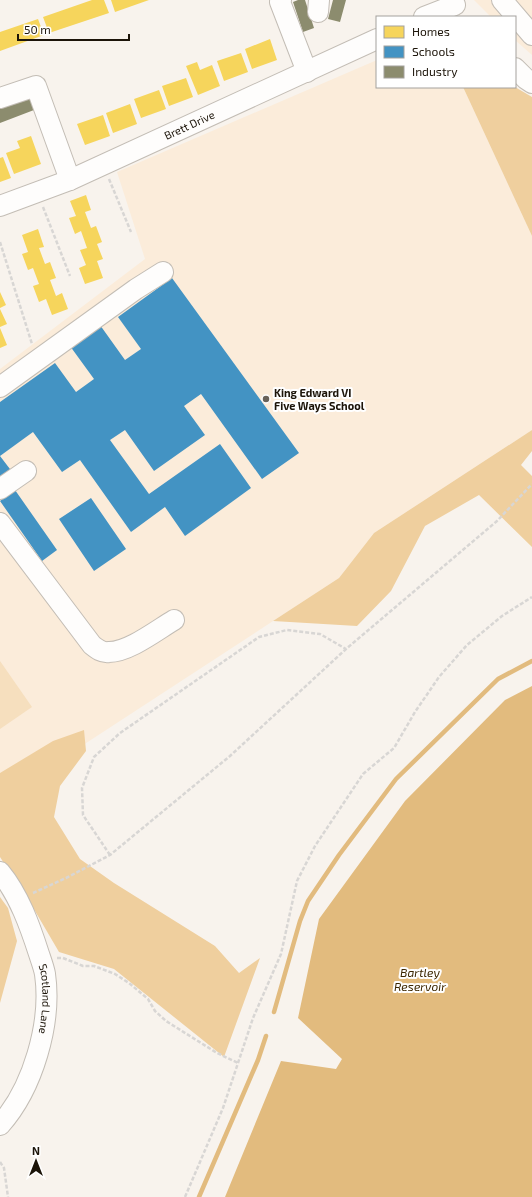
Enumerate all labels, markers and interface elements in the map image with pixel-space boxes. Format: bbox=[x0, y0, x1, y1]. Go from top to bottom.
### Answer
scale bar bbox=[18, 16, 129, 42]
legend bbox=[376, 16, 516, 88]
text: 50 m bbox=[24, 22, 51, 36]
text: Homes bbox=[412, 24, 450, 38]
text: Schools bbox=[412, 44, 455, 58]
text: Industry bbox=[412, 64, 458, 78]
street label: Brett Drive bbox=[162, 108, 216, 142]
place label: King Edward VI Five Ways School bbox=[274, 386, 365, 413]
marker: King Edward VI Five Ways School bbox=[261, 394, 271, 404]
street label: Scotland Lane bbox=[37, 962, 53, 1035]
water label: Bartley Reservoir bbox=[394, 965, 446, 993]
north arrow bbox=[16, 1141, 56, 1181]
text: N bbox=[32, 1144, 40, 1157]

